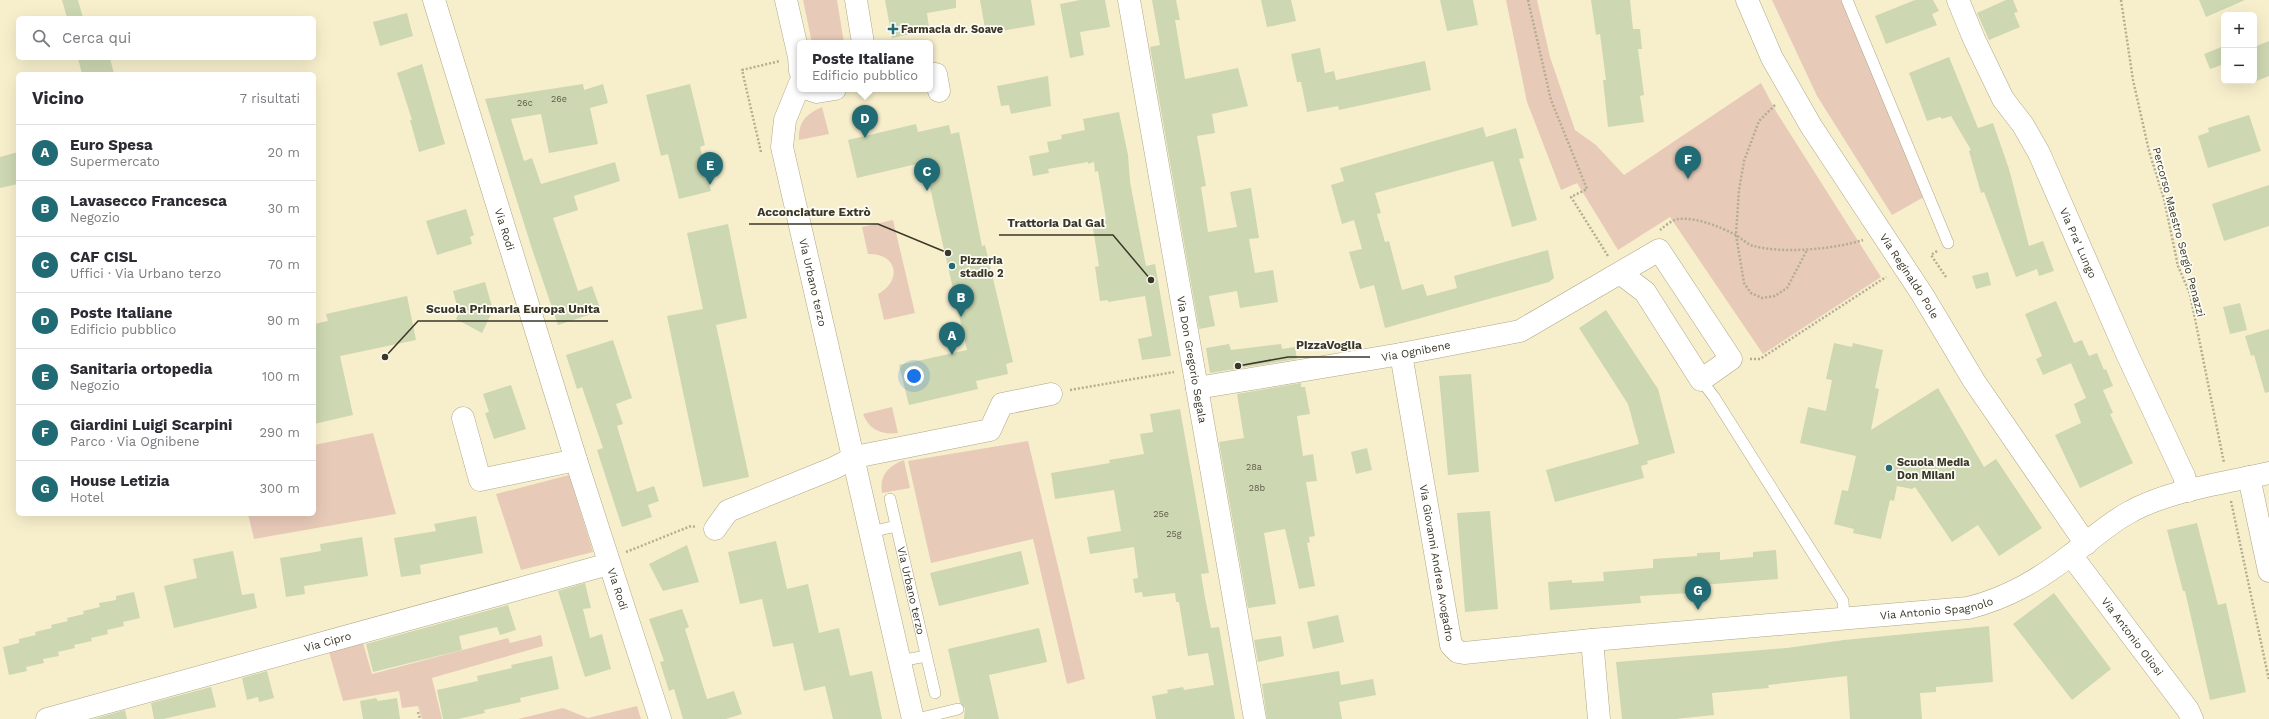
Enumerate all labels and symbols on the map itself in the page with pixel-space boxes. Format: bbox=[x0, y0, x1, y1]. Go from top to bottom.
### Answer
place label: Farmacia dr. Soave bbox=[901, 23, 1003, 36]
marker: Farmacia dr. Soave bbox=[888, 24, 898, 34]
house number: 26e bbox=[551, 94, 567, 104]
house number: 26c bbox=[517, 98, 533, 108]
pin: D bbox=[852, 105, 878, 138]
pin: F bbox=[1675, 146, 1701, 179]
street label: Percorso Maestro Sergio Penazzi bbox=[2150, 146, 2207, 318]
pin: E bbox=[697, 152, 723, 185]
pin: C bbox=[914, 158, 940, 191]
callout: Acconciature Extrò bbox=[749, 200, 878, 224]
text: Acconciature Extrò bbox=[757, 205, 871, 219]
street label: Via Pra' Lungo bbox=[2057, 206, 2099, 280]
street label: Via Rodi bbox=[492, 207, 517, 252]
callout: Trattoria Dal Gal bbox=[999, 211, 1113, 235]
text: Trattoria Dal Gal bbox=[1007, 216, 1105, 230]
street label: Via Reginaldo Pole bbox=[1877, 231, 1941, 321]
street label: Via Urbano terzo bbox=[796, 237, 829, 328]
place label: Pizzeria stadio 2 bbox=[960, 254, 1004, 280]
marker: Pizzeria stadio 2 bbox=[947, 261, 957, 271]
pin: B bbox=[948, 284, 974, 317]
street label: Via Don Gregorio Segala bbox=[1174, 295, 1209, 424]
callout: Scuola Primaria Europa Unita bbox=[418, 297, 608, 321]
text: Scuola Primaria Europa Unita bbox=[426, 302, 600, 316]
pin: A bbox=[939, 322, 965, 355]
callout: PizzaVoglia bbox=[1288, 333, 1370, 357]
text: PizzaVoglia bbox=[1296, 338, 1362, 352]
street label: Via Ognibene bbox=[1380, 339, 1452, 364]
your location bbox=[904, 366, 924, 386]
place label: Scuola Media Don Milani bbox=[1897, 456, 1970, 482]
house number: 28a bbox=[1246, 462, 1262, 472]
marker: Scuola Media Don Milani bbox=[1884, 463, 1894, 473]
house number: 28b bbox=[1249, 483, 1266, 493]
street label: Via Giovanni Andrea Avogadro bbox=[1417, 483, 1456, 643]
house number: 25e bbox=[1153, 509, 1169, 519]
house number: 25g bbox=[1166, 529, 1182, 539]
street label: Via Urbano terzo bbox=[894, 545, 927, 636]
street label: Via Rodi bbox=[604, 566, 630, 612]
pin: G bbox=[1685, 577, 1711, 610]
street label: Via Antonio Spagnolo bbox=[1879, 595, 1995, 622]
street label: Via Antonio Oliosi bbox=[2098, 595, 2166, 678]
street label: Via Cipro bbox=[303, 629, 353, 655]

